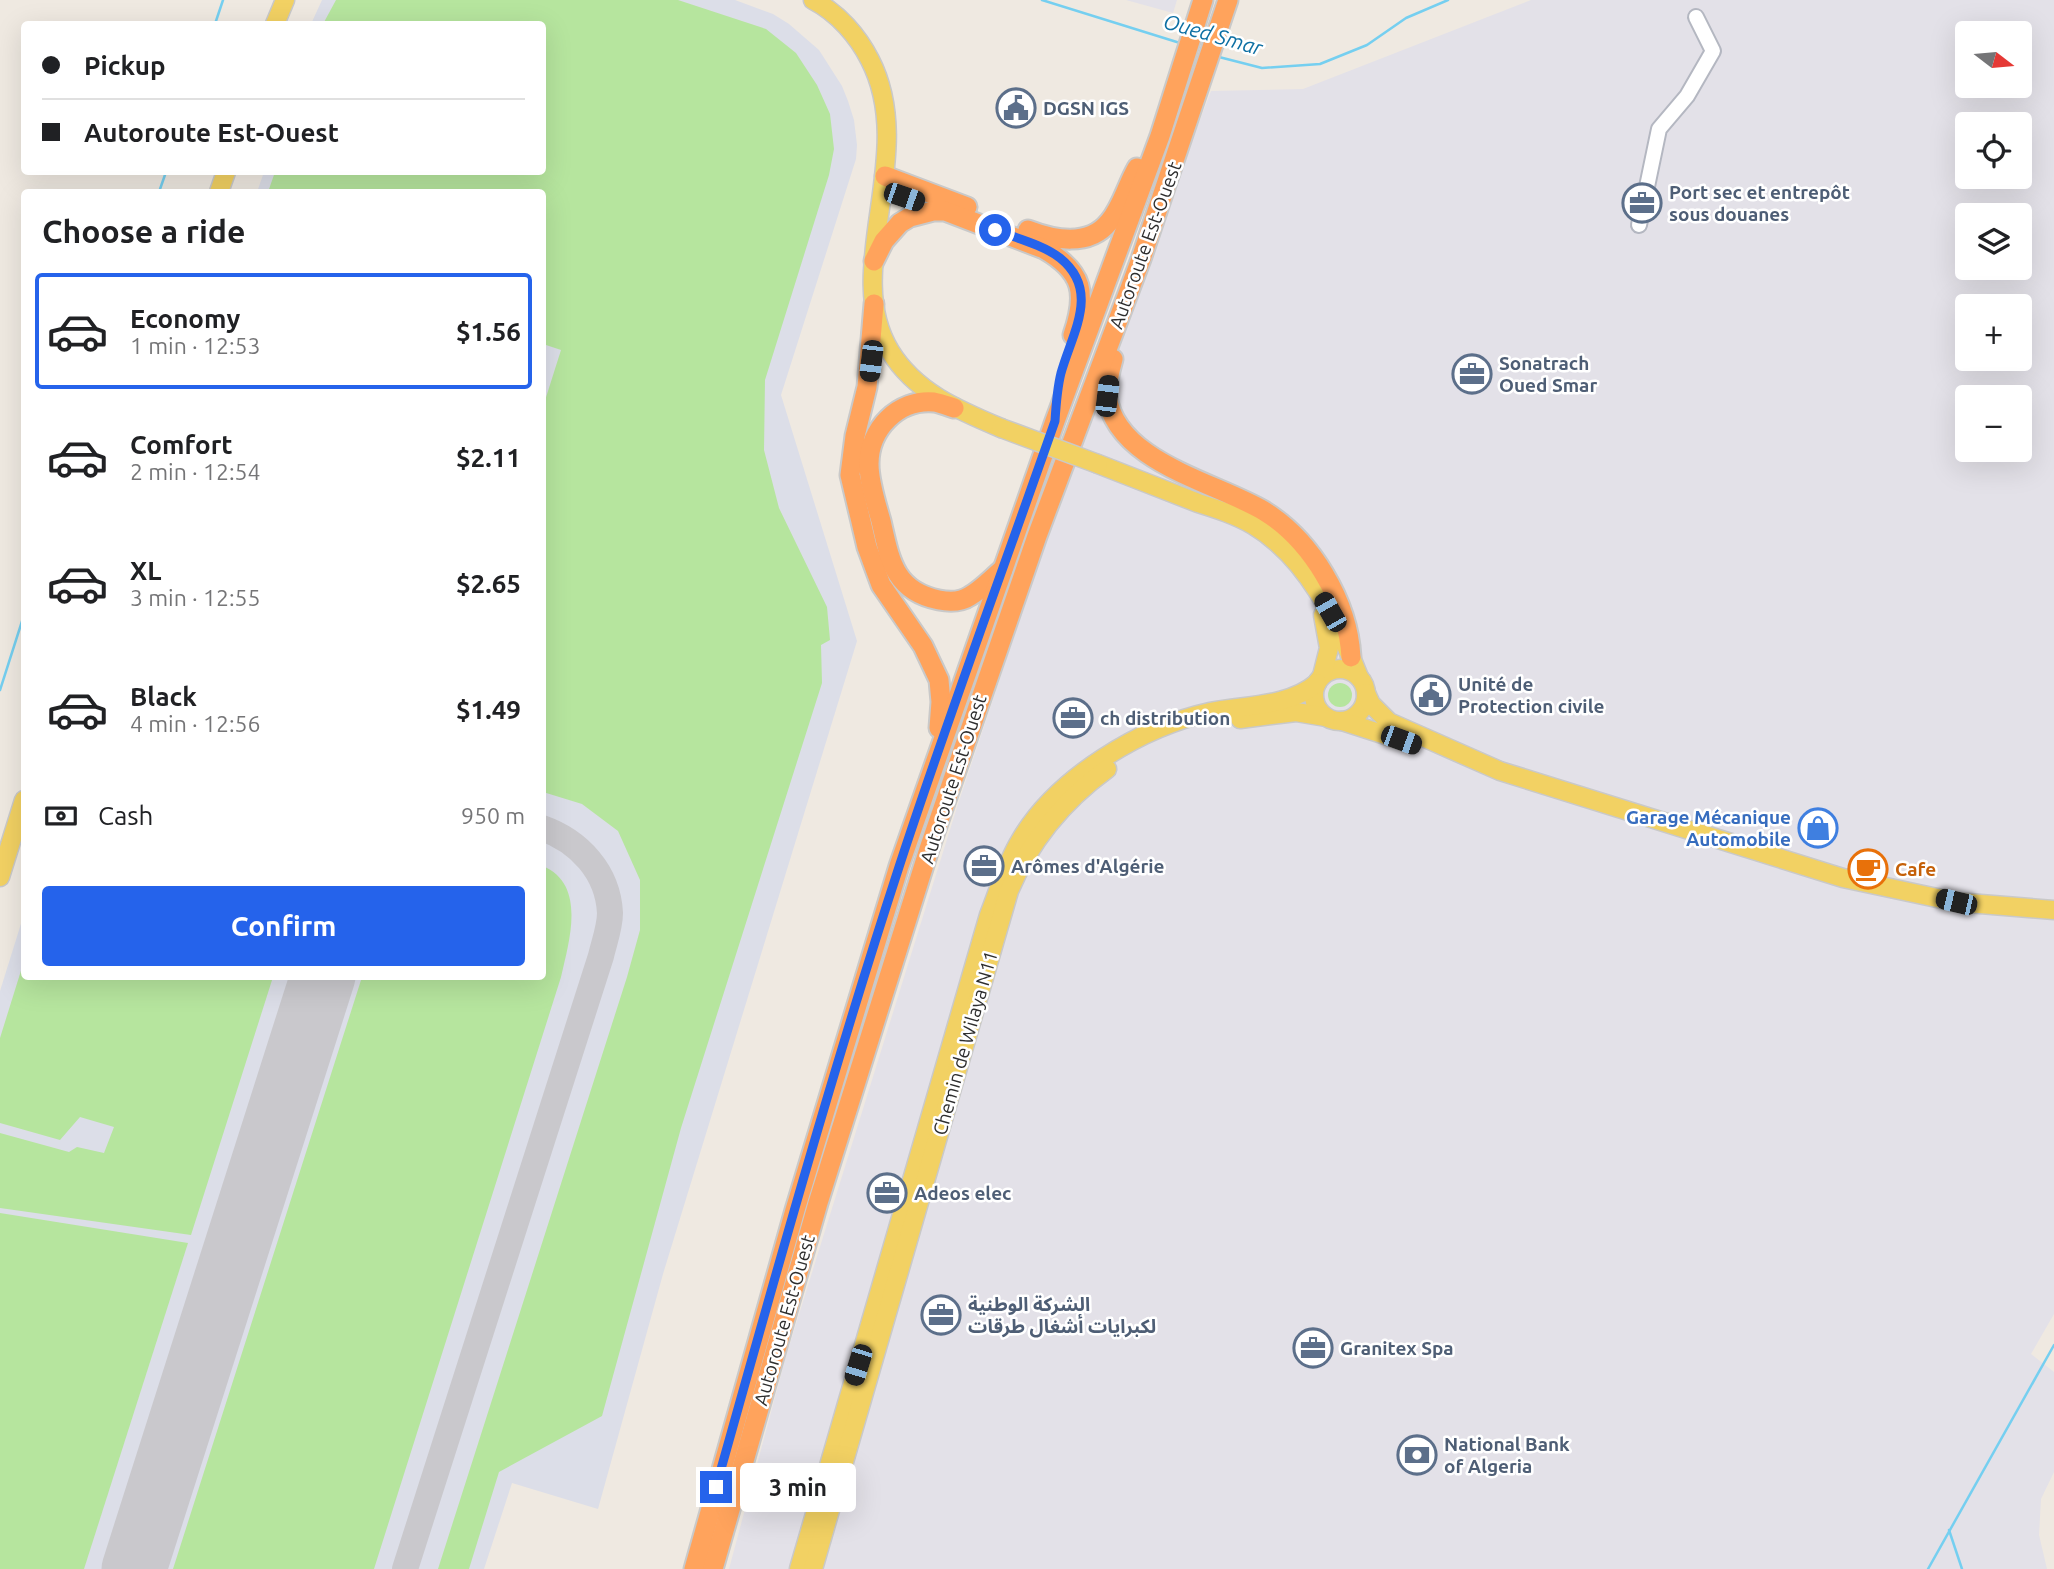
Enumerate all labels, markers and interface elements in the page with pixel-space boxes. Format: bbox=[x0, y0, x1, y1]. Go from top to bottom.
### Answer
water label: Oued Smar bbox=[1161, 8, 1267, 60]
north arrow bbox=[1955, 21, 2032, 98]
map controls bbox=[1955, 21, 2032, 462]
text: Pickup bbox=[84, 51, 166, 80]
public building icon: DGSN IGS bbox=[995, 87, 1037, 129]
place label: DGSN IGS bbox=[1043, 97, 1129, 119]
button: locate bbox=[1955, 112, 2032, 189]
text: Autoroute Est-Ouest bbox=[84, 118, 339, 147]
street label: Autoroute Est-Ouest bbox=[1105, 158, 1186, 332]
car bbox=[881, 180, 928, 214]
place label: Port sec et entrepôt sous douanes bbox=[1669, 181, 1850, 225]
office icon: Port sec et entrepôt sous douanes bbox=[1621, 182, 1663, 224]
button: layers bbox=[1955, 203, 2032, 280]
text: Choose a ride bbox=[42, 213, 245, 249]
route start bbox=[979, 214, 1011, 246]
button: + bbox=[1955, 294, 2032, 371]
icon: car bbox=[46, 300, 109, 363]
text: Economy bbox=[130, 304, 240, 333]
text: $1.56 bbox=[456, 317, 521, 346]
text: 1 min · 12:53 bbox=[130, 333, 261, 358]
car bbox=[859, 339, 884, 383]
place label: Sonatrach Oued Smar bbox=[1499, 352, 1597, 396]
office icon: Sonatrach Oued Smar bbox=[1451, 353, 1493, 395]
car bbox=[1095, 374, 1120, 418]
button: − bbox=[1955, 385, 2032, 462]
icon: car bbox=[46, 426, 109, 489]
text: Comfort bbox=[130, 430, 233, 459]
text: $2.11 bbox=[456, 443, 521, 472]
text: 2 min · 12:54 bbox=[130, 459, 261, 484]
icon: car bbox=[46, 552, 109, 615]
text: XL bbox=[130, 556, 161, 585]
text: $2.65 bbox=[456, 569, 521, 598]
text: 3 min · 12:55 bbox=[130, 585, 261, 610]
car bbox=[1311, 589, 1350, 635]
place label: Unité de Protection civile bbox=[1458, 673, 1604, 717]
public building icon: Unité de Protection civile bbox=[1410, 674, 1452, 716]
icon: car bbox=[46, 678, 109, 741]
text: Black bbox=[130, 682, 197, 711]
street label: Autoroute Est-Ouest bbox=[915, 691, 991, 866]
text: $1.49 bbox=[456, 695, 521, 724]
office icon: ch distribution bbox=[1052, 697, 1094, 739]
place label: ch distribution bbox=[1100, 707, 1230, 729]
text: 4 min · 12:56 bbox=[130, 711, 261, 736]
car bbox=[1378, 723, 1425, 757]
icon: cash bbox=[42, 797, 80, 835]
text: Cash bbox=[98, 801, 153, 830]
text: 950 m bbox=[461, 803, 525, 828]
place label: Garage Mécanique Automobile bbox=[1626, 806, 1791, 850]
shop icon: Garage Mécanique Automobile bbox=[1797, 807, 1839, 849]
office icon: Arômes d'Algérie bbox=[963, 845, 1005, 887]
cafe icon: Cafe bbox=[1847, 848, 1889, 890]
place label: Arômes d'Algérie bbox=[1011, 855, 1165, 877]
place label: Cafe bbox=[1895, 858, 1936, 880]
button: Confirm bbox=[42, 886, 525, 966]
car bbox=[1934, 887, 1979, 917]
street label: Chemin de Wilaya N11 bbox=[928, 948, 1002, 1138]
office icon: Adeos elec bbox=[866, 1172, 908, 1214]
place label: Adeos elec bbox=[914, 1182, 1011, 1204]
street label: Autoroute Est-Ouest bbox=[749, 1232, 819, 1408]
place label: الشركة الوطنية لكبرايات أشغال طرقات bbox=[968, 1293, 1156, 1338]
office icon: الشركة الوطنية لكبرايات أشغال طرقات bbox=[920, 1294, 962, 1336]
office icon: Granitex Spa bbox=[1292, 1327, 1334, 1369]
place label: Granitex Spa bbox=[1340, 1337, 1454, 1359]
car bbox=[842, 1342, 875, 1388]
place label: National Bank of Algeria bbox=[1444, 1433, 1570, 1477]
bank icon: National Bank of Algeria bbox=[1396, 1434, 1438, 1476]
callout: 3 min bbox=[740, 1462, 856, 1512]
route end bbox=[700, 1471, 732, 1503]
text: 3 min bbox=[769, 1475, 827, 1500]

